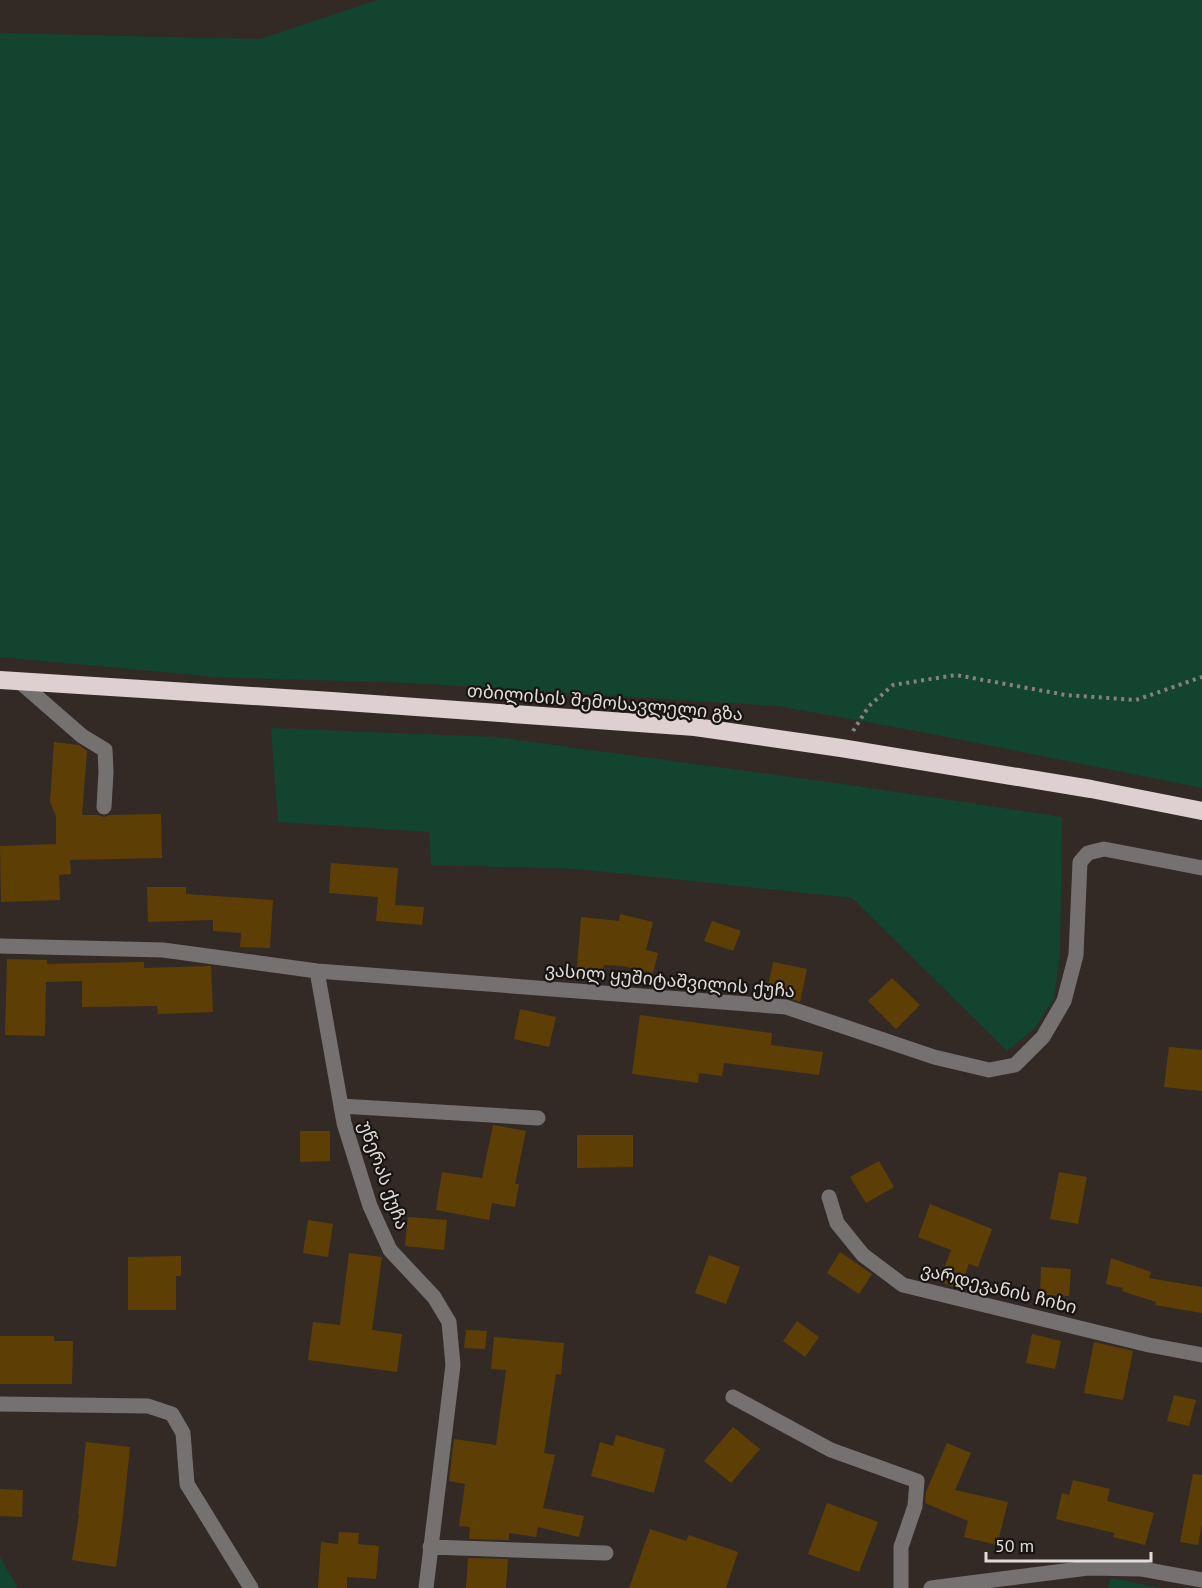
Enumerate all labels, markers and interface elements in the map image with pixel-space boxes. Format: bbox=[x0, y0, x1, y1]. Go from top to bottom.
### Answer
street label: თბილისის შემოსავლელი გზა bbox=[466, 678, 744, 726]
street label: ვასილ ყუშიტაშვილის ქუჩა bbox=[544, 958, 796, 1002]
street label: უწერას ქუჩა bbox=[354, 1118, 414, 1232]
street label: ვარდევანის ჩიხი bbox=[919, 1258, 1079, 1318]
scale bar bbox=[986, 1525, 1151, 1563]
text: 50 m bbox=[995, 1534, 1034, 1557]

